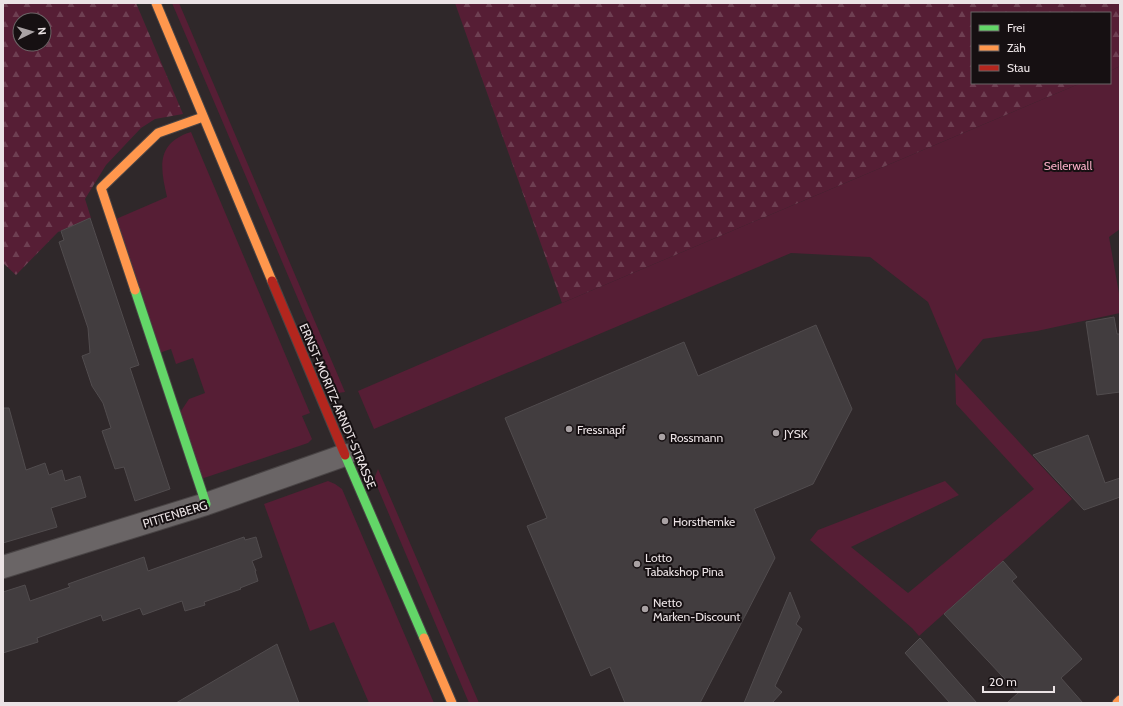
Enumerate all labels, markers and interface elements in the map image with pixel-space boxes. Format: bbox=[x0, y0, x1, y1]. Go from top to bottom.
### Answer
north arrow bbox=[12, 12, 52, 52]
legend bbox=[971, 12, 1111, 84]
text: Frei bbox=[1007, 20, 1025, 35]
text: N bbox=[35, 27, 49, 36]
text: Zäh bbox=[1007, 40, 1026, 55]
text: Stau bbox=[1007, 60, 1030, 75]
park label: Seilerwall bbox=[1044, 158, 1092, 173]
street label: ERNST-MORITZ-ARNDT-STRASSE bbox=[296, 321, 380, 491]
place label: Fressnapf bbox=[577, 422, 626, 437]
marker: Fressnapf bbox=[564, 424, 574, 434]
place label: JYSK bbox=[783, 426, 808, 441]
marker: JYSK bbox=[771, 428, 781, 438]
place label: Rossmann bbox=[670, 430, 724, 445]
marker: Rossmann bbox=[657, 432, 667, 442]
street label: PITTENBERG bbox=[141, 497, 209, 531]
place label: Horsthemke bbox=[673, 514, 735, 529]
marker: Horsthemke bbox=[660, 516, 670, 526]
place label: Lotto Tabakshop Pina bbox=[645, 550, 724, 579]
marker: Lotto Tabakshop Pina bbox=[632, 559, 642, 569]
place label: Netto Marken-Discount bbox=[653, 595, 740, 624]
marker: Netto Marken-Discount bbox=[640, 604, 650, 614]
scale bar bbox=[983, 668, 1054, 694]
text: 20 m bbox=[989, 674, 1017, 689]

